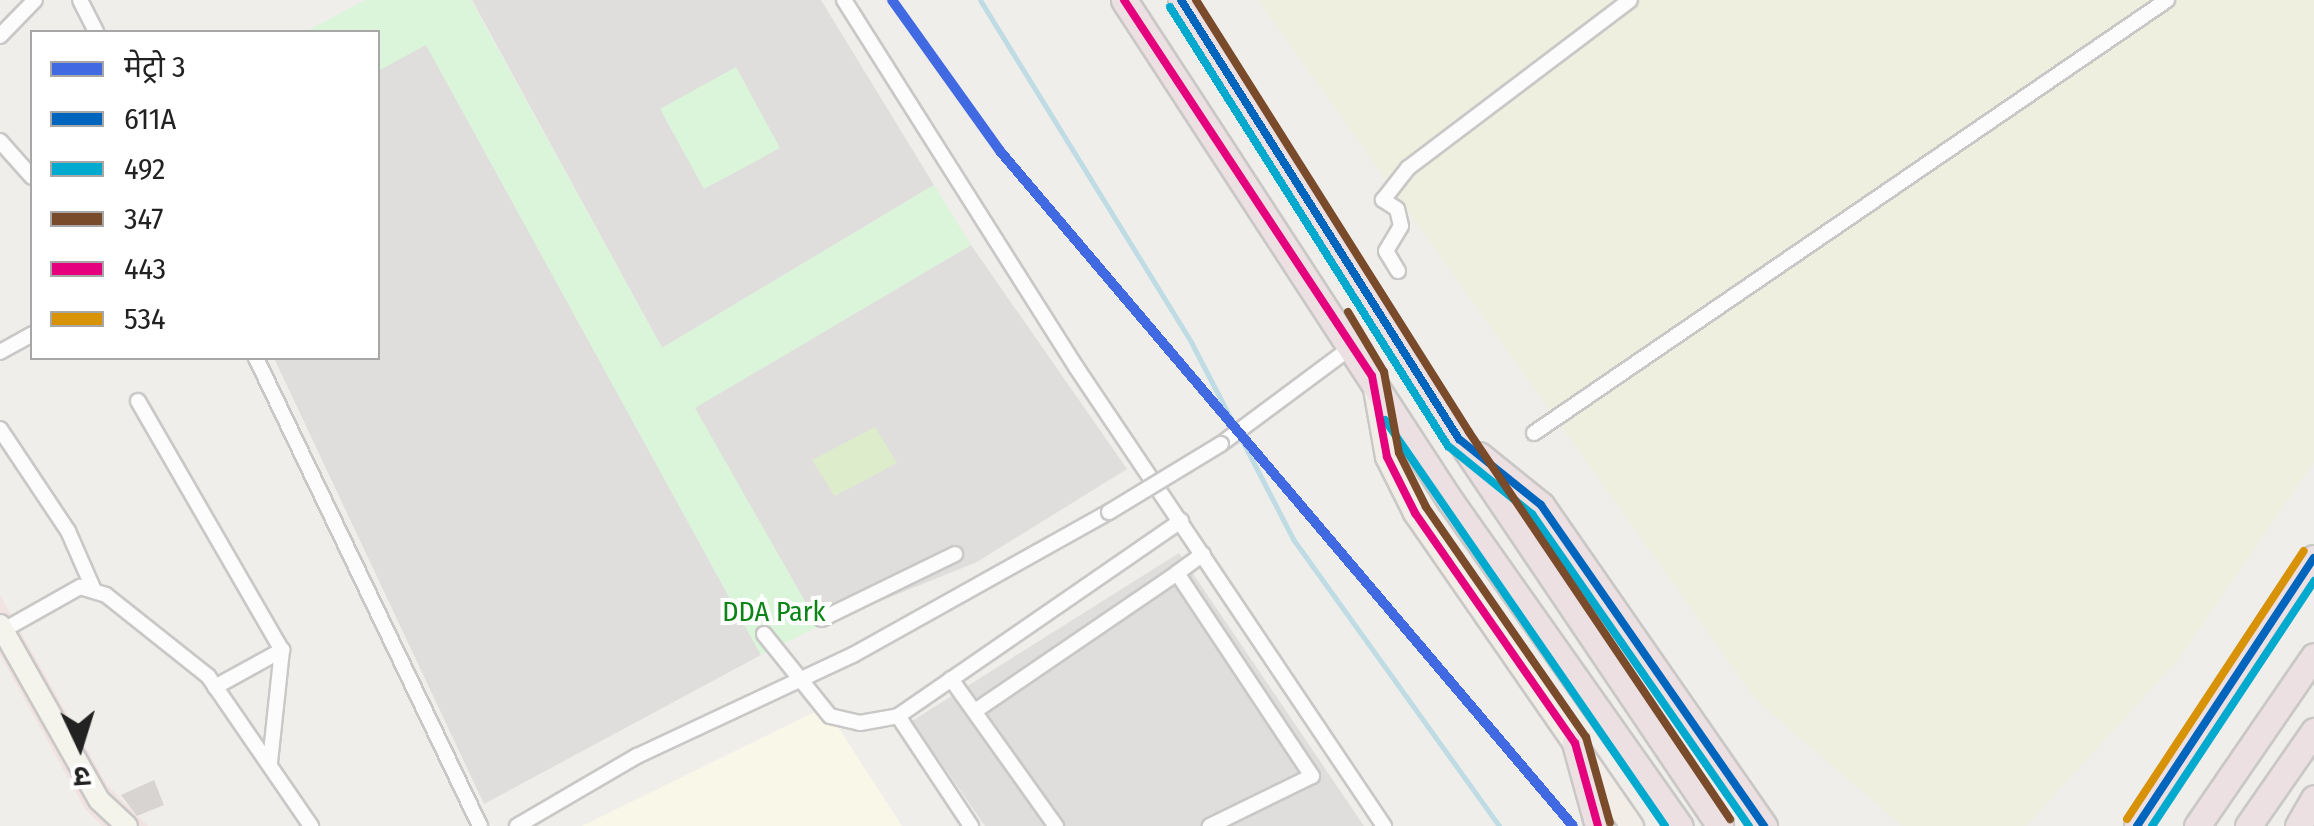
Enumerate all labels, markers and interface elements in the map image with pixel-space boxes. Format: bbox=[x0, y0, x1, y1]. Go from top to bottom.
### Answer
legend bbox=[30, 30, 380, 360]
text: मेट्रो 3 bbox=[124, 49, 185, 85]
text: 611A bbox=[124, 101, 176, 137]
text: 492 bbox=[124, 151, 165, 187]
text: 347 bbox=[124, 201, 163, 237]
text: 443 bbox=[124, 251, 166, 287]
text: 534 bbox=[124, 301, 165, 337]
park label: DDA Park bbox=[722, 595, 826, 629]
north arrow bbox=[30, 696, 130, 796]
text: उ bbox=[73, 759, 91, 793]

